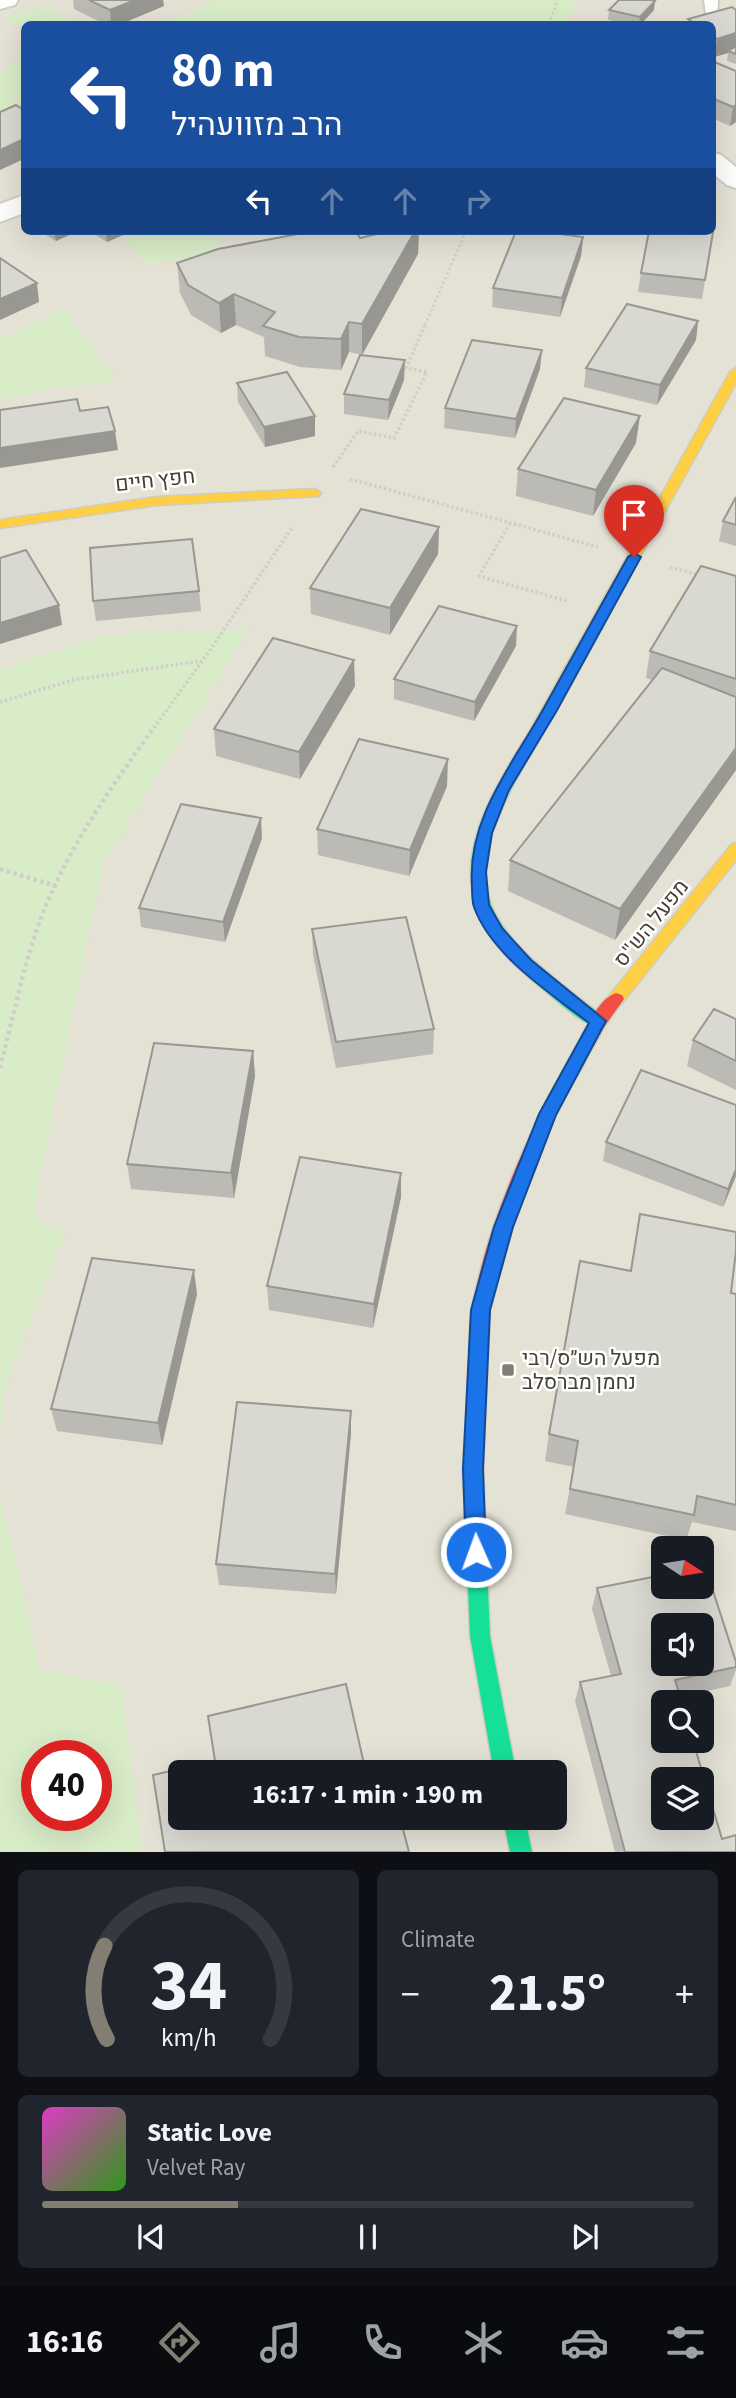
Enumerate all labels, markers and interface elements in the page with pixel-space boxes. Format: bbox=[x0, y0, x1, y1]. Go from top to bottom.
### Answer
text: 80 m bbox=[171, 36, 275, 106]
icon: left bbox=[56, 49, 147, 140]
text: הרב מזוועהיל bbox=[171, 102, 343, 148]
icon: left bbox=[240, 182, 278, 220]
icon: ahead bbox=[313, 182, 351, 220]
icon: ahead bbox=[386, 182, 424, 220]
icon: right bbox=[459, 182, 497, 220]
street label: חפץ חיים bbox=[114, 461, 196, 499]
pin bbox=[604, 485, 664, 557]
icon: arrive bbox=[615, 496, 653, 534]
street label: מפעל הש"ס bbox=[606, 873, 696, 973]
place label: מפעל הש״ס/רבי נחמן מברסלב bbox=[522, 1343, 660, 1397]
marker: מפעל הש״ס/רבי נחמן מברסלב bbox=[500, 1362, 516, 1378]
position arrow bbox=[439, 1515, 513, 1589]
north arrow bbox=[651, 1536, 714, 1600]
map controls bbox=[651, 1536, 714, 1830]
button: sound bbox=[651, 1613, 714, 1676]
button: search bbox=[651, 1690, 714, 1753]
speed limit sign: 40 bbox=[21, 1740, 112, 1831]
button: layers bbox=[651, 1767, 714, 1830]
text: 16:17 · 1 min · 190 m bbox=[252, 1776, 483, 1813]
text: Climate bbox=[401, 1923, 475, 1956]
text: 34 bbox=[150, 1935, 227, 2039]
text: 21.5° bbox=[489, 1957, 606, 2031]
text: − bbox=[401, 1968, 420, 2022]
text: + bbox=[675, 1968, 694, 2022]
text: km/h bbox=[161, 2020, 216, 2056]
text: Static Love bbox=[147, 2114, 272, 2151]
text: Velvet Ray bbox=[147, 2151, 245, 2184]
icon: previous bbox=[132, 2218, 170, 2256]
icon: pause bbox=[349, 2218, 387, 2256]
icon: next bbox=[566, 2218, 604, 2256]
icon: directions bbox=[155, 2318, 204, 2367]
icon: music bbox=[256, 2318, 305, 2367]
icon: phone bbox=[358, 2318, 407, 2367]
icon: climate bbox=[459, 2318, 508, 2367]
icon: car bbox=[560, 2318, 609, 2367]
icon: filters bbox=[661, 2318, 710, 2367]
text: 16:16 bbox=[26, 2319, 103, 2365]

